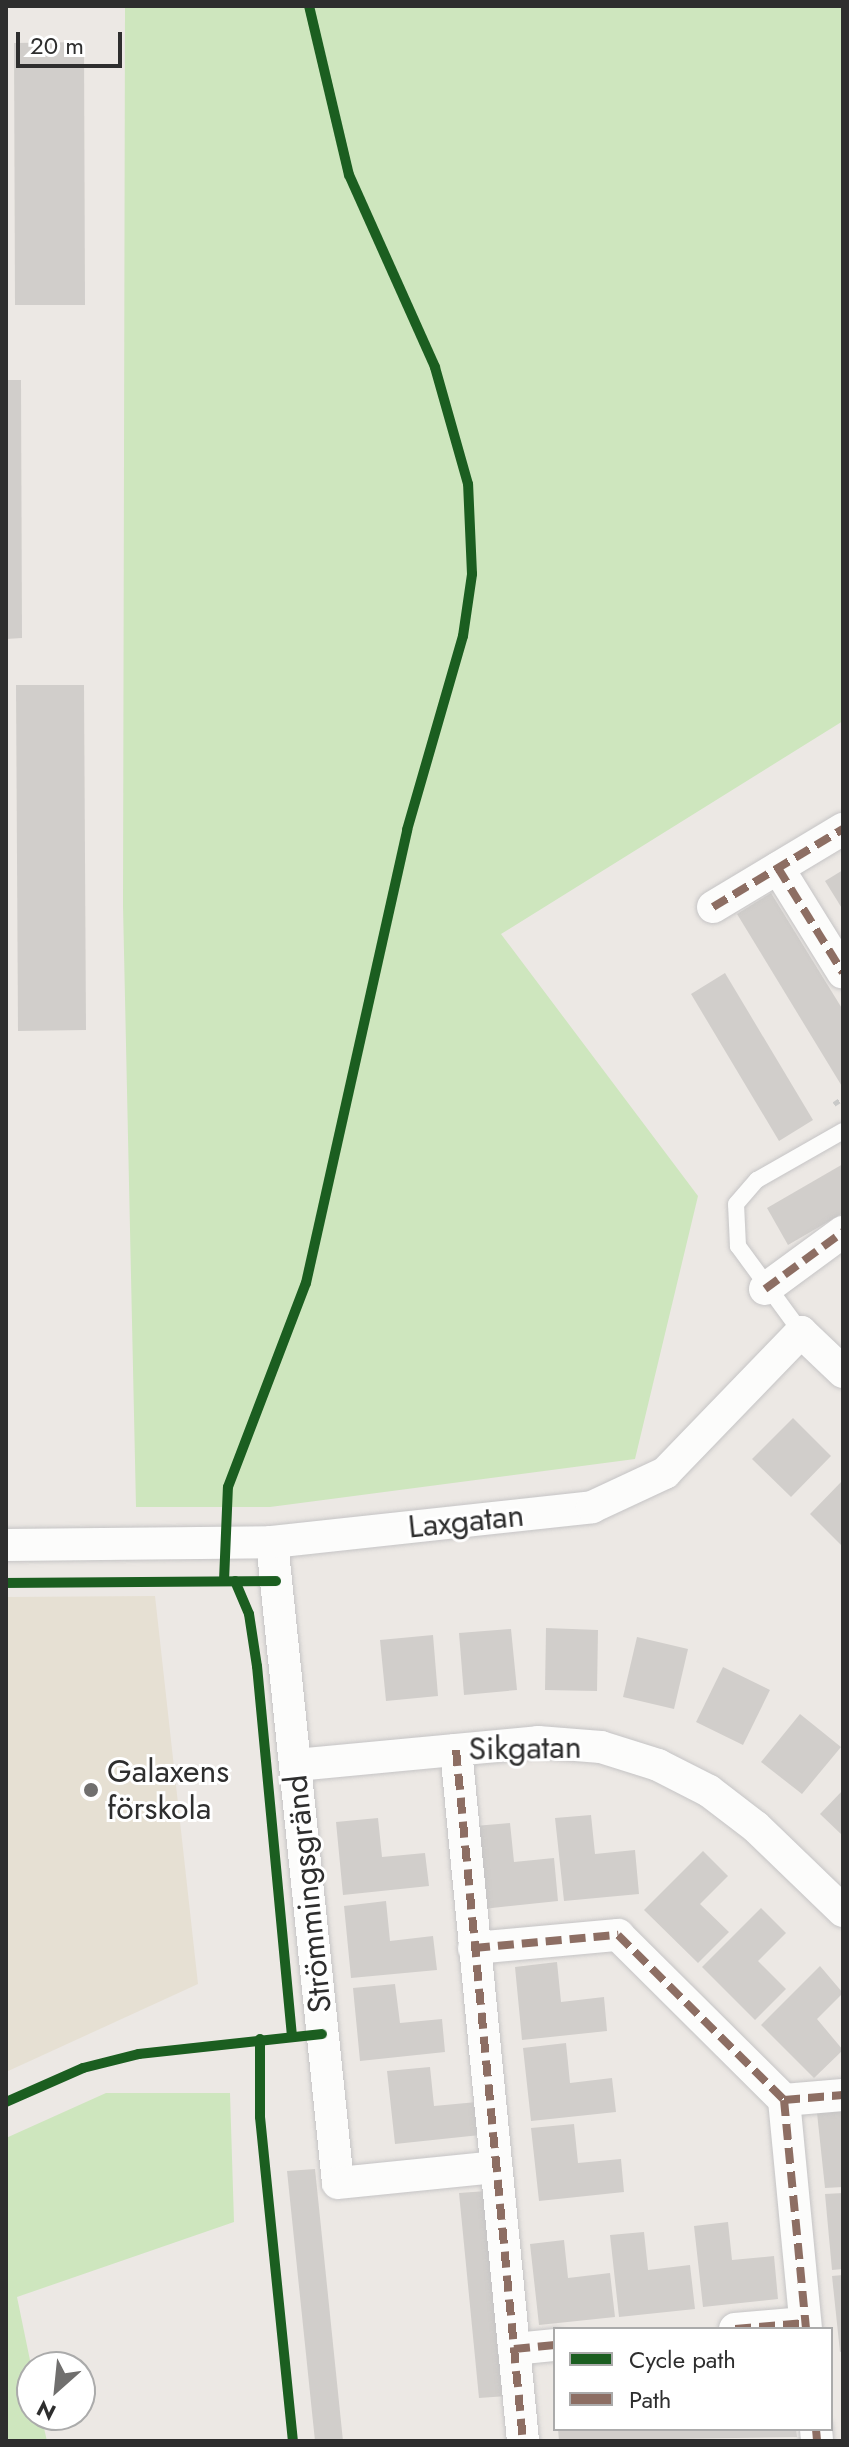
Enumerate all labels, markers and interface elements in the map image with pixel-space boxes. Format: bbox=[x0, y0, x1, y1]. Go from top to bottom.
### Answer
scale bar bbox=[20, 16, 126, 66]
text: 20 m bbox=[30, 28, 84, 63]
street label: Laxgatan bbox=[406, 1496, 526, 1546]
street label: Sikgatan bbox=[468, 1728, 582, 1768]
place label: Galaxens förskola bbox=[107, 1753, 229, 1828]
street label: Strömmingsgränd bbox=[276, 1773, 340, 2015]
marker: Galaxens förskola bbox=[82, 1781, 100, 1799]
legend bbox=[553, 2327, 833, 2431]
text: Cycle path bbox=[629, 2342, 736, 2377]
north arrow bbox=[16, 2351, 96, 2431]
text: Path bbox=[629, 2382, 671, 2417]
text: N bbox=[31, 2392, 61, 2429]

